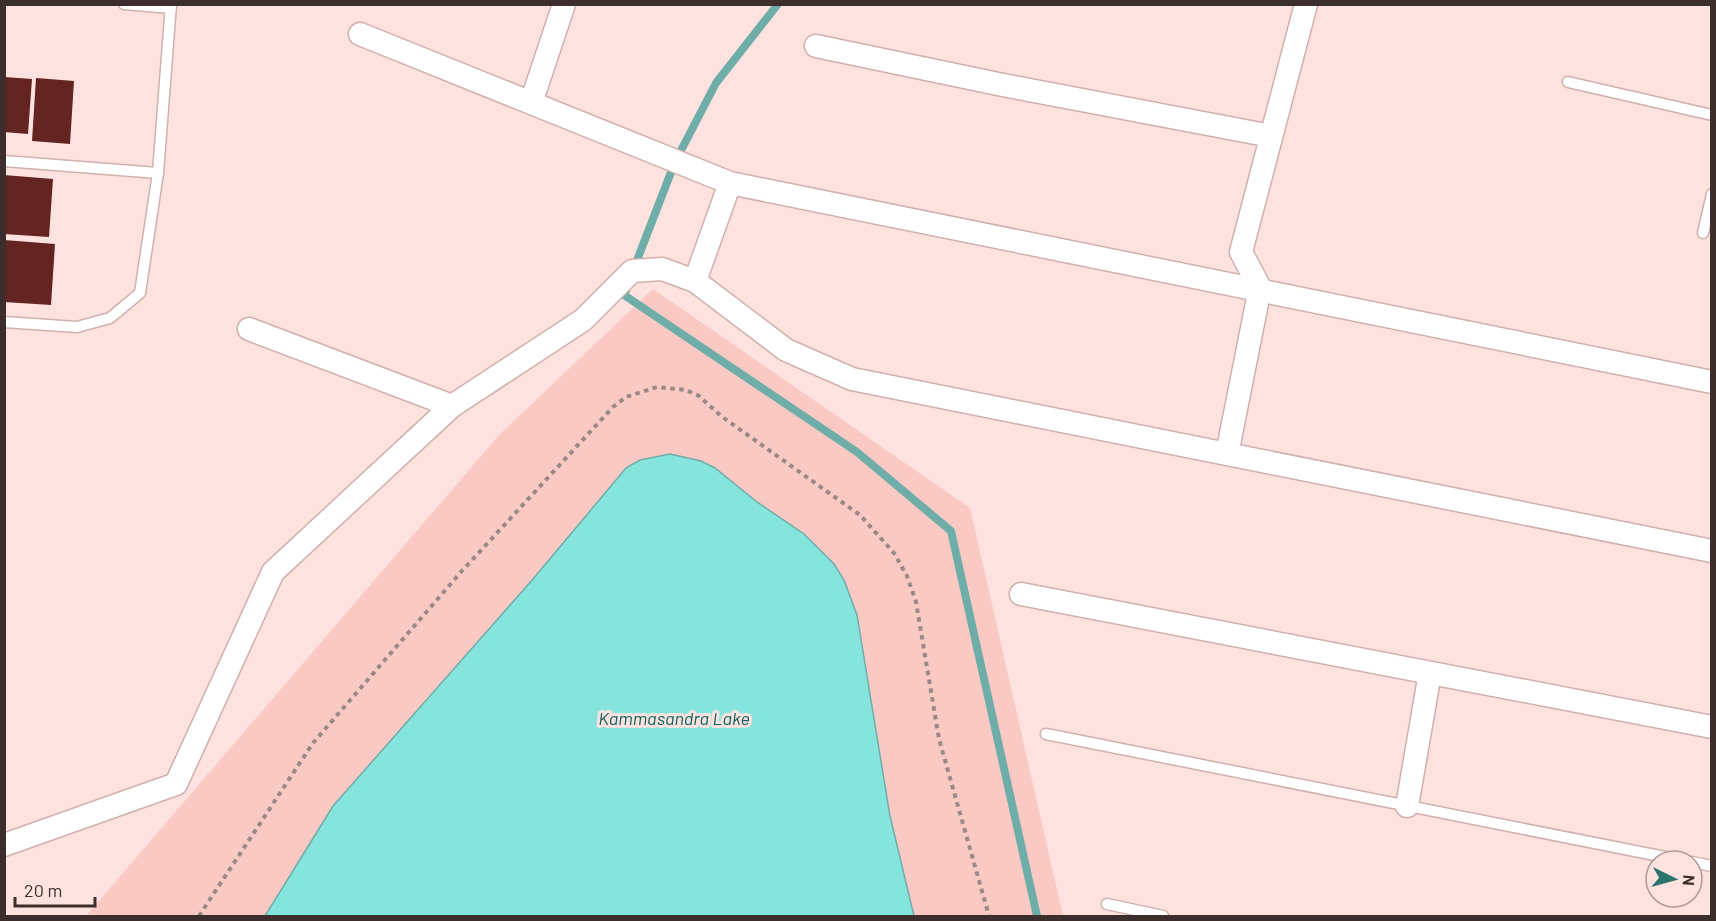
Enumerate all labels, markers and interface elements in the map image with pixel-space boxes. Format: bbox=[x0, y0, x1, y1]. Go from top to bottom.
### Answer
water label: Kammasandra Lake bbox=[598, 707, 750, 729]
north arrow bbox=[1644, 849, 1704, 909]
scale bar bbox=[15, 870, 94, 908]
text: N bbox=[1680, 874, 1699, 886]
text: 20 m bbox=[24, 879, 62, 901]

